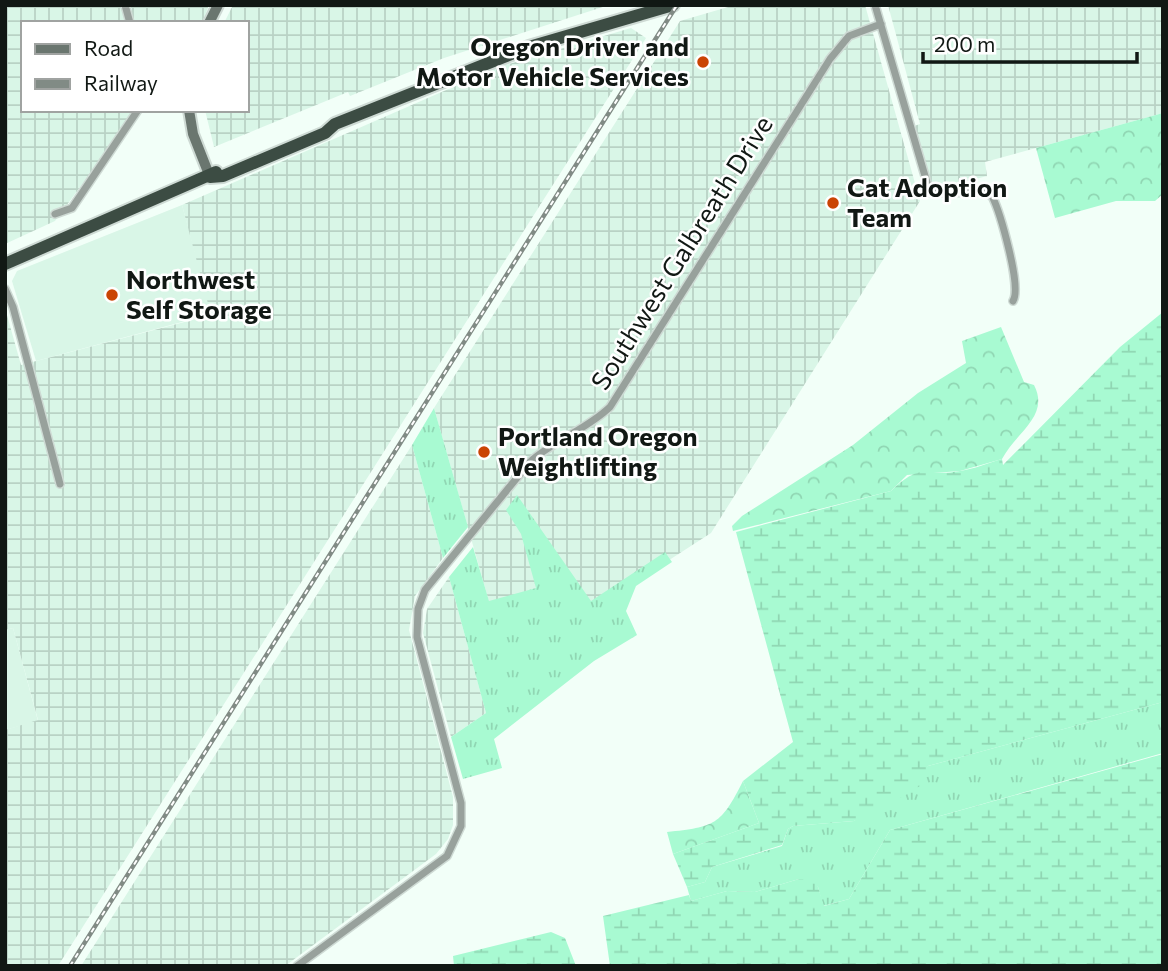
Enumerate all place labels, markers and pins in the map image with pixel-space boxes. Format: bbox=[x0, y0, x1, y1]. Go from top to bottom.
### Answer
place label: Oregon Driver and Motor Vehicle Services bbox=[416, 30, 689, 91]
marker: Oregon Driver and Motor Vehicle Services bbox=[695, 54, 711, 70]
place label: Cat Adoption Team bbox=[847, 171, 1007, 232]
marker: Cat Adoption Team bbox=[825, 195, 841, 211]
place label: Northwest Self Storage bbox=[126, 263, 272, 324]
marker: Northwest Self Storage bbox=[104, 287, 120, 303]
place label: Portland Oregon Weightlifting bbox=[498, 420, 698, 481]
marker: Portland Oregon Weightlifting bbox=[476, 444, 492, 460]

